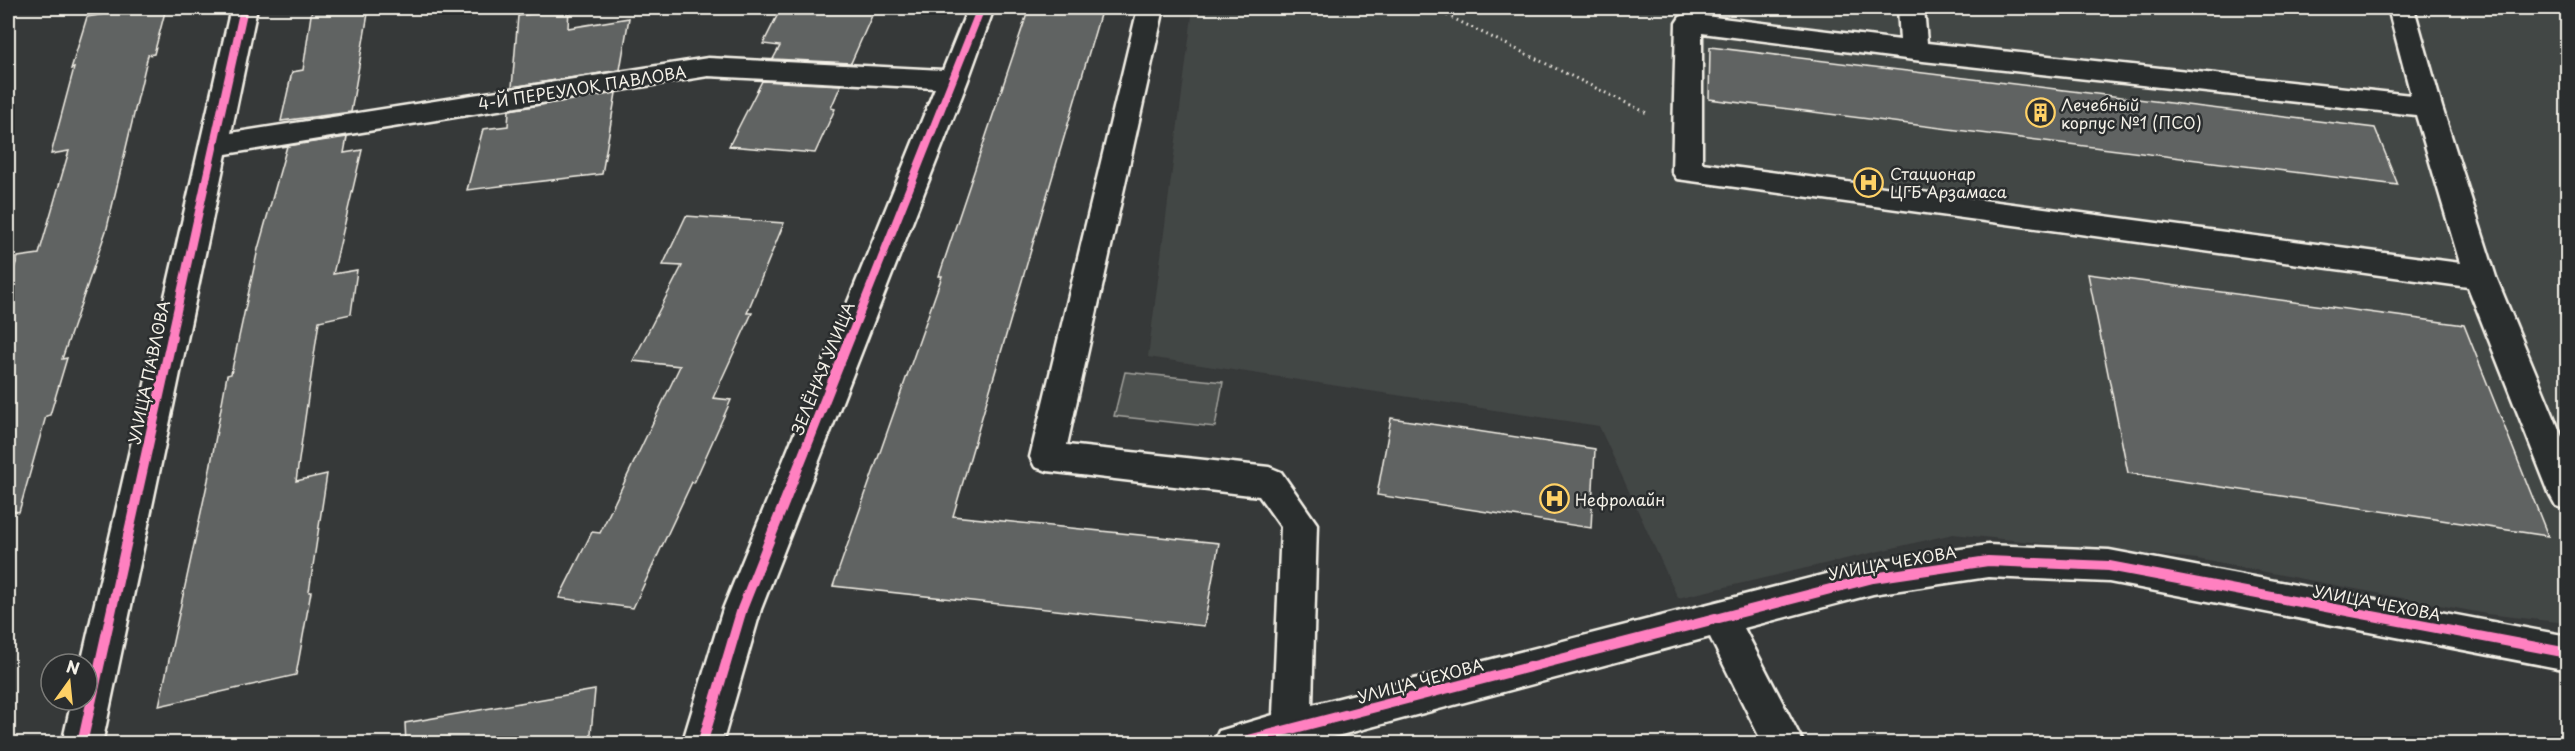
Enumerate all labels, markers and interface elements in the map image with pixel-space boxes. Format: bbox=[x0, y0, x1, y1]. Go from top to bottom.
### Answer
street label: 4-Й ПЕРЕУЛОК ПАВЛОВА bbox=[476, 59, 688, 115]
place label: Лечебный корпус №1 (ПСО) bbox=[2061, 92, 2202, 134]
building icon: Лечебный корпус №1 (ПСО) bbox=[2024, 97, 2056, 129]
place label: Стационар ЦГБ Арзамаса bbox=[1890, 161, 2007, 203]
hospital icon: Стационар ЦГБ Арзамаса bbox=[1853, 166, 1885, 198]
street label: УЛИЦА ПАВЛОВА bbox=[121, 298, 175, 446]
street label: ЗЕЛЁНАЯ УЛИЦА bbox=[784, 298, 860, 438]
hospital icon: Нефролайн bbox=[1538, 483, 1570, 515]
place label: Нефролайн bbox=[1575, 487, 1665, 511]
street label: УЛИЦА ЧЕХОВА bbox=[1826, 539, 1958, 585]
street label: УЛИЦА ЧЕХОВА bbox=[2311, 578, 2443, 626]
north arrow bbox=[39, 652, 99, 712]
street label: УЛИЦА ЧЕХОВА bbox=[1354, 652, 1486, 708]
text: N bbox=[64, 653, 82, 680]

